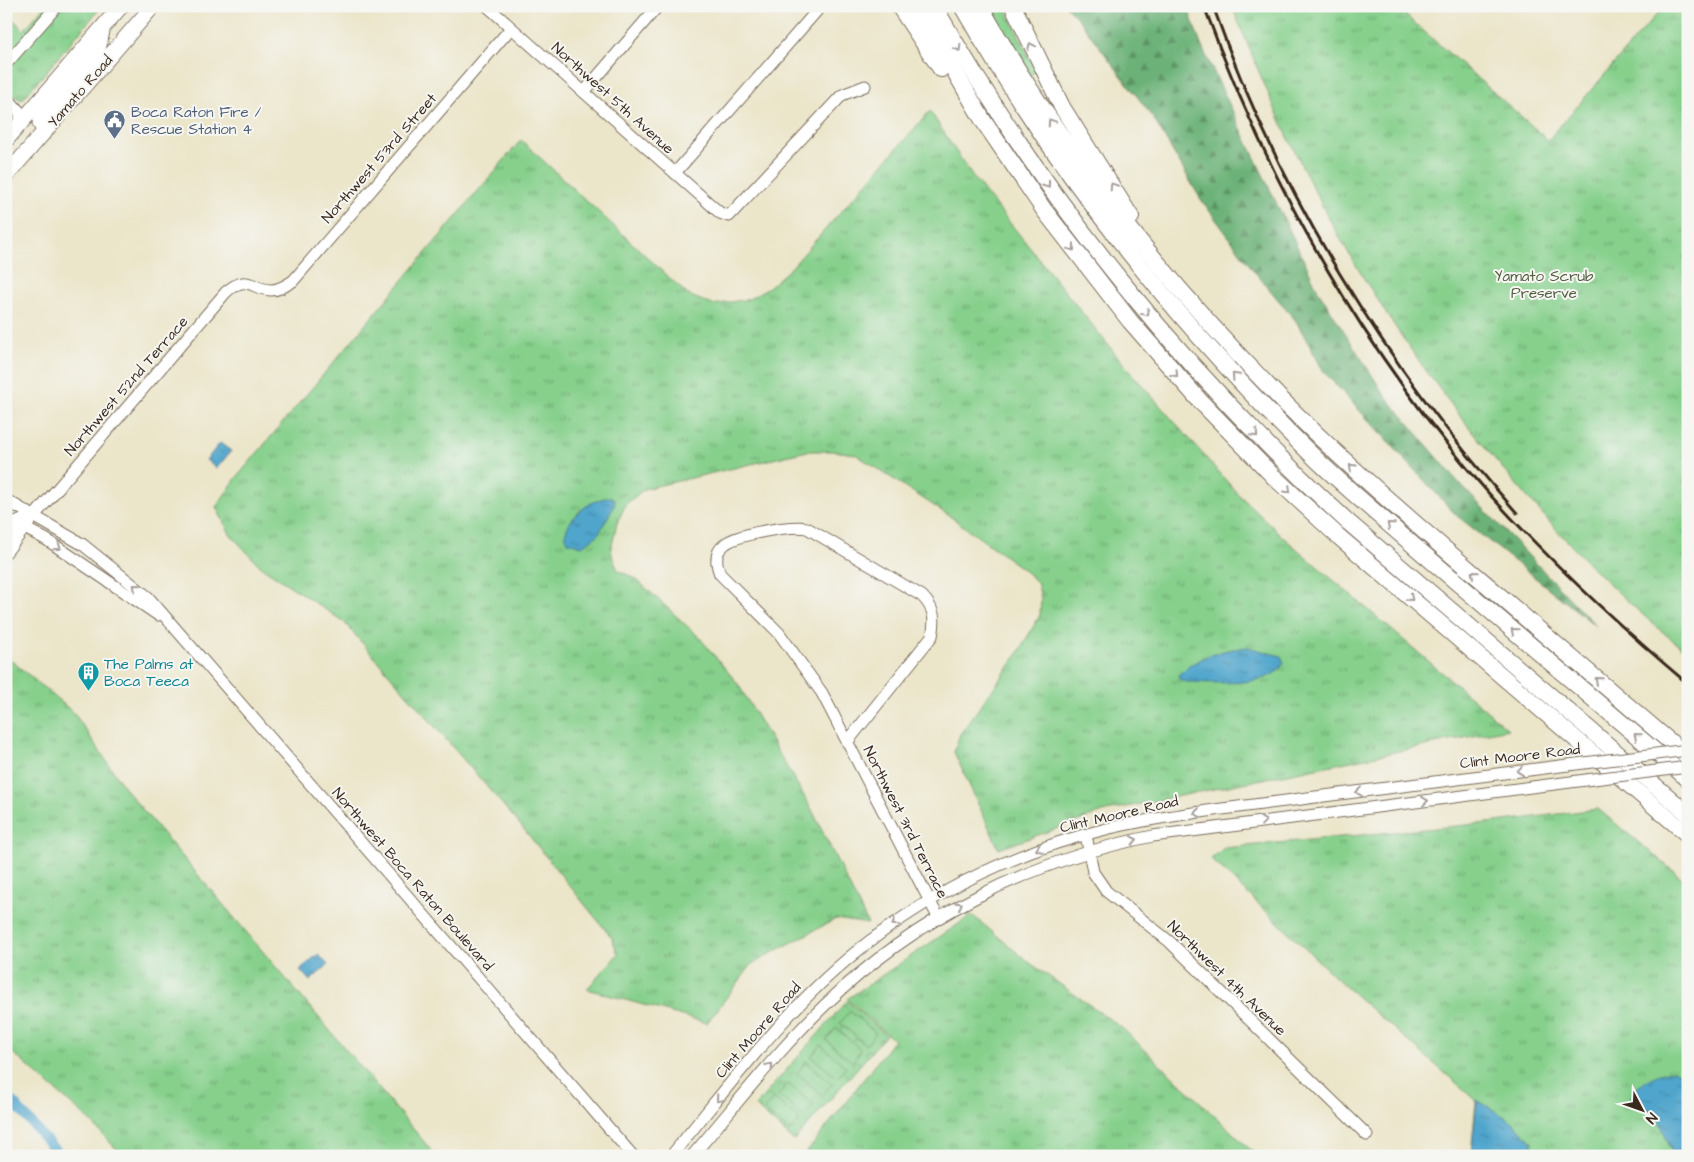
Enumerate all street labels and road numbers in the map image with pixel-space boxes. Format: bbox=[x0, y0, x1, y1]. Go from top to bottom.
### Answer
street label: Northwest 5th Avenue bbox=[547, 38, 679, 159]
street label: Yamato Road bbox=[43, 50, 118, 132]
street label: Northwest 53rd Street bbox=[317, 89, 442, 228]
street label: Northwest 52nd Terrace bbox=[60, 312, 193, 461]
street label: Clint Moore Road bbox=[1459, 739, 1582, 774]
street label: Northwest 3rd Terrace bbox=[858, 742, 953, 902]
street label: Northwest Boca Raton Boulevard bbox=[327, 783, 498, 976]
street label: Clint Moore Road bbox=[1058, 791, 1181, 838]
street label: Northwest 4th Avenue bbox=[1163, 916, 1291, 1041]
street label: Clint Moore Road bbox=[711, 978, 806, 1083]

